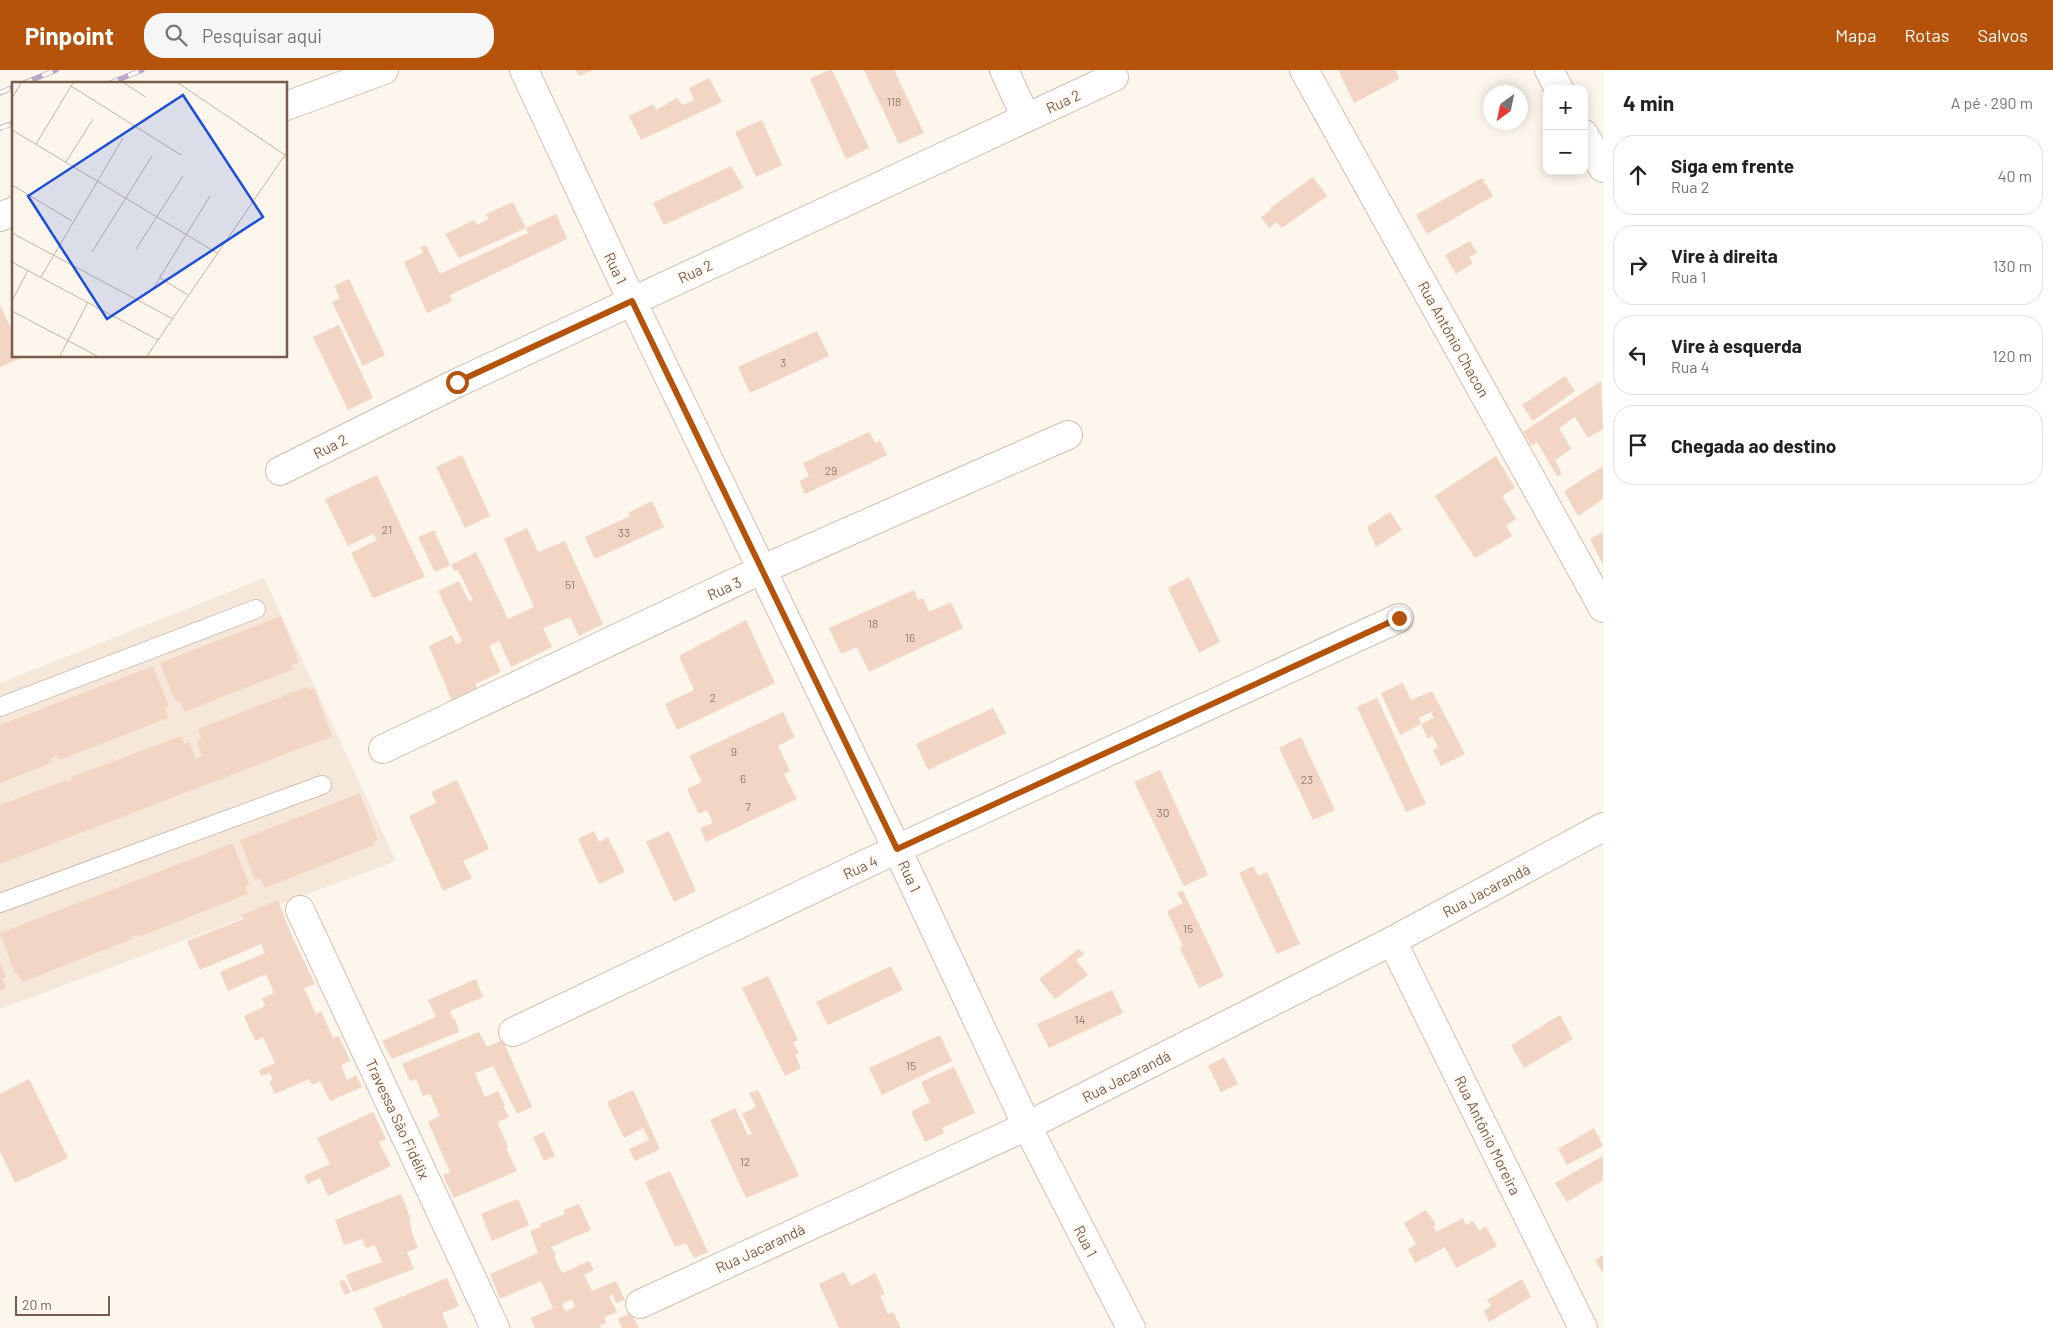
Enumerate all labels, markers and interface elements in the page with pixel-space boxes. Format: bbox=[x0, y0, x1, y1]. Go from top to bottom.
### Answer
search box bbox=[144, 13, 494, 58]
text: Pinpoint bbox=[25, 21, 114, 50]
icon: search bbox=[162, 21, 190, 49]
text: Pesquisar aqui bbox=[202, 24, 322, 47]
text: Mapa bbox=[1835, 24, 1876, 46]
text: Rotas bbox=[1904, 24, 1949, 46]
text: Salvos bbox=[1977, 24, 2028, 46]
inset map bbox=[12, 82, 288, 358]
street label: Rua 2 bbox=[1043, 85, 1083, 117]
north arrow bbox=[1483, 85, 1528, 130]
map controls bbox=[1543, 85, 1588, 175]
button: + bbox=[1543, 85, 1588, 130]
text: 4 min bbox=[1623, 90, 1674, 115]
text: A pé · 290 m bbox=[1951, 93, 2033, 112]
house number: 118 bbox=[887, 94, 901, 108]
button: − bbox=[1543, 130, 1588, 175]
text: Siga em frente bbox=[1671, 154, 1794, 177]
icon: ahead bbox=[1624, 161, 1652, 189]
text: 40 m bbox=[1998, 166, 2032, 185]
text: Rua 2 bbox=[1671, 177, 1709, 196]
text: Vire à direita bbox=[1671, 244, 1778, 267]
street label: Rua 1 bbox=[601, 249, 631, 287]
icon: right bbox=[1624, 251, 1652, 279]
street label: Rua 2 bbox=[675, 255, 715, 287]
text: 130 m bbox=[1993, 256, 2032, 275]
text: Rua 1 bbox=[1671, 267, 1706, 286]
street label: Rua Antônio Chacon bbox=[1415, 278, 1493, 400]
text: Vire à esquerda bbox=[1671, 334, 1802, 357]
icon: left bbox=[1624, 341, 1652, 369]
text: 120 m bbox=[1992, 346, 2032, 365]
house number: 3 bbox=[780, 355, 786, 369]
text: Rua 4 bbox=[1671, 357, 1710, 376]
route start bbox=[446, 371, 469, 394]
street label: Rua 2 bbox=[310, 430, 350, 462]
icon: arrive bbox=[1624, 431, 1652, 459]
text: Chegada ao destino bbox=[1671, 434, 1836, 457]
house number: 29 bbox=[825, 463, 837, 477]
house number: 21 bbox=[382, 522, 392, 536]
house number: 33 bbox=[618, 525, 630, 539]
street label: Rua 3 bbox=[704, 572, 744, 604]
house number: 51 bbox=[565, 577, 575, 591]
route end bbox=[1388, 607, 1411, 630]
house number: 18 bbox=[868, 616, 878, 630]
house number: 16 bbox=[905, 630, 915, 644]
house number: 2 bbox=[710, 690, 716, 704]
house number: 9 bbox=[731, 744, 737, 758]
house number: 6 bbox=[740, 771, 746, 785]
house number: 23 bbox=[1301, 772, 1313, 786]
house number: 7 bbox=[745, 799, 751, 813]
house number: 30 bbox=[1157, 805, 1169, 819]
street label: Rua 4 bbox=[840, 851, 880, 883]
street label: Rua 1 bbox=[895, 857, 925, 895]
street label: Rua Jacarandá bbox=[1439, 859, 1533, 921]
house number: 15 bbox=[1183, 921, 1193, 935]
house number: 14 bbox=[1075, 1012, 1085, 1026]
street label: Rua Jacarandá bbox=[1079, 1046, 1173, 1106]
street label: Travessa São Fidélix bbox=[362, 1056, 434, 1182]
house number: 15 bbox=[906, 1058, 916, 1072]
street label: Rua Antônio Moreira bbox=[1451, 1072, 1525, 1198]
house number: 12 bbox=[740, 1154, 750, 1168]
street label: Rua Jacarandá bbox=[712, 1219, 808, 1277]
street label: Rua 1 bbox=[1070, 1222, 1102, 1260]
scale bar bbox=[15, 1293, 110, 1316]
text: 20 m bbox=[22, 1296, 52, 1313]

